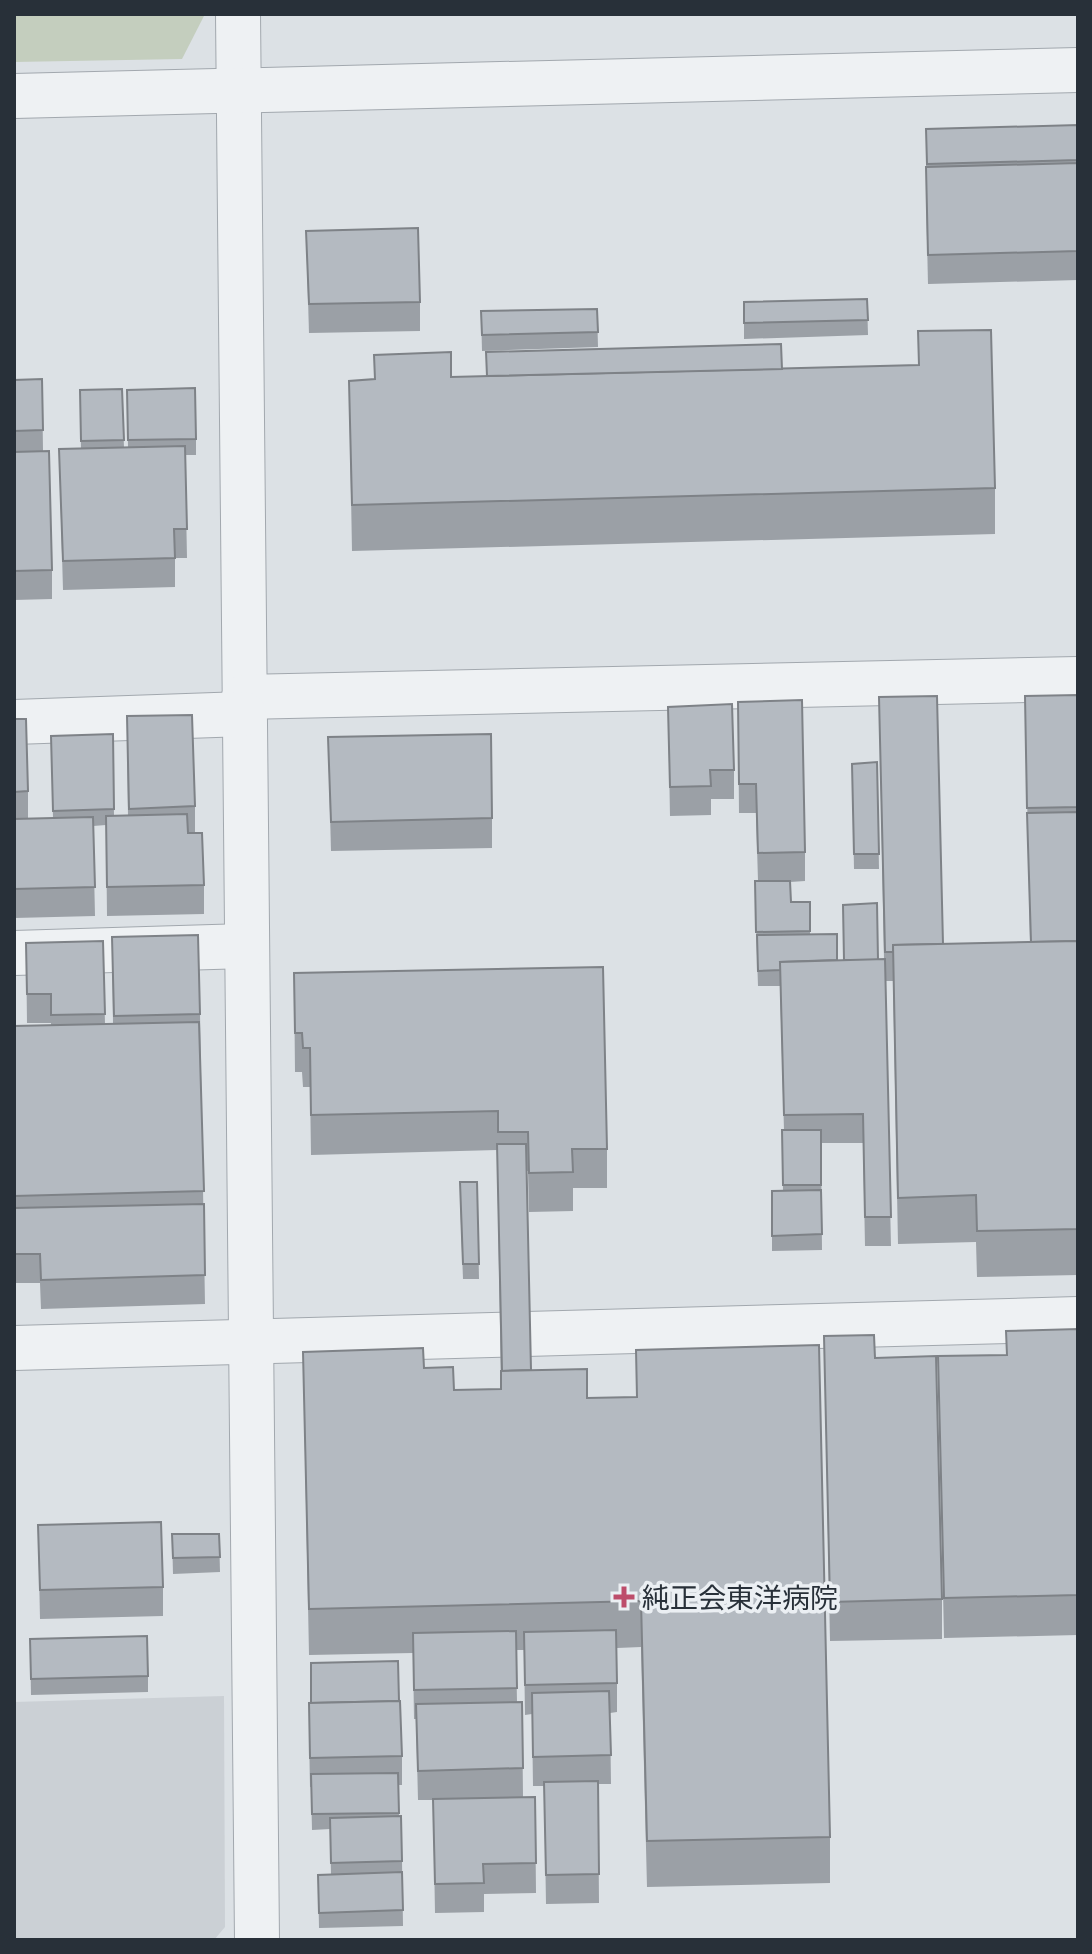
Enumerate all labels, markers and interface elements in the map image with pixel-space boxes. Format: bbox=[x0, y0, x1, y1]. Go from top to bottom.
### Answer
place label: 純正会東洋病院 bbox=[642, 1578, 838, 1616]
marker: 純正会東洋病院 bbox=[613, 1586, 635, 1608]

